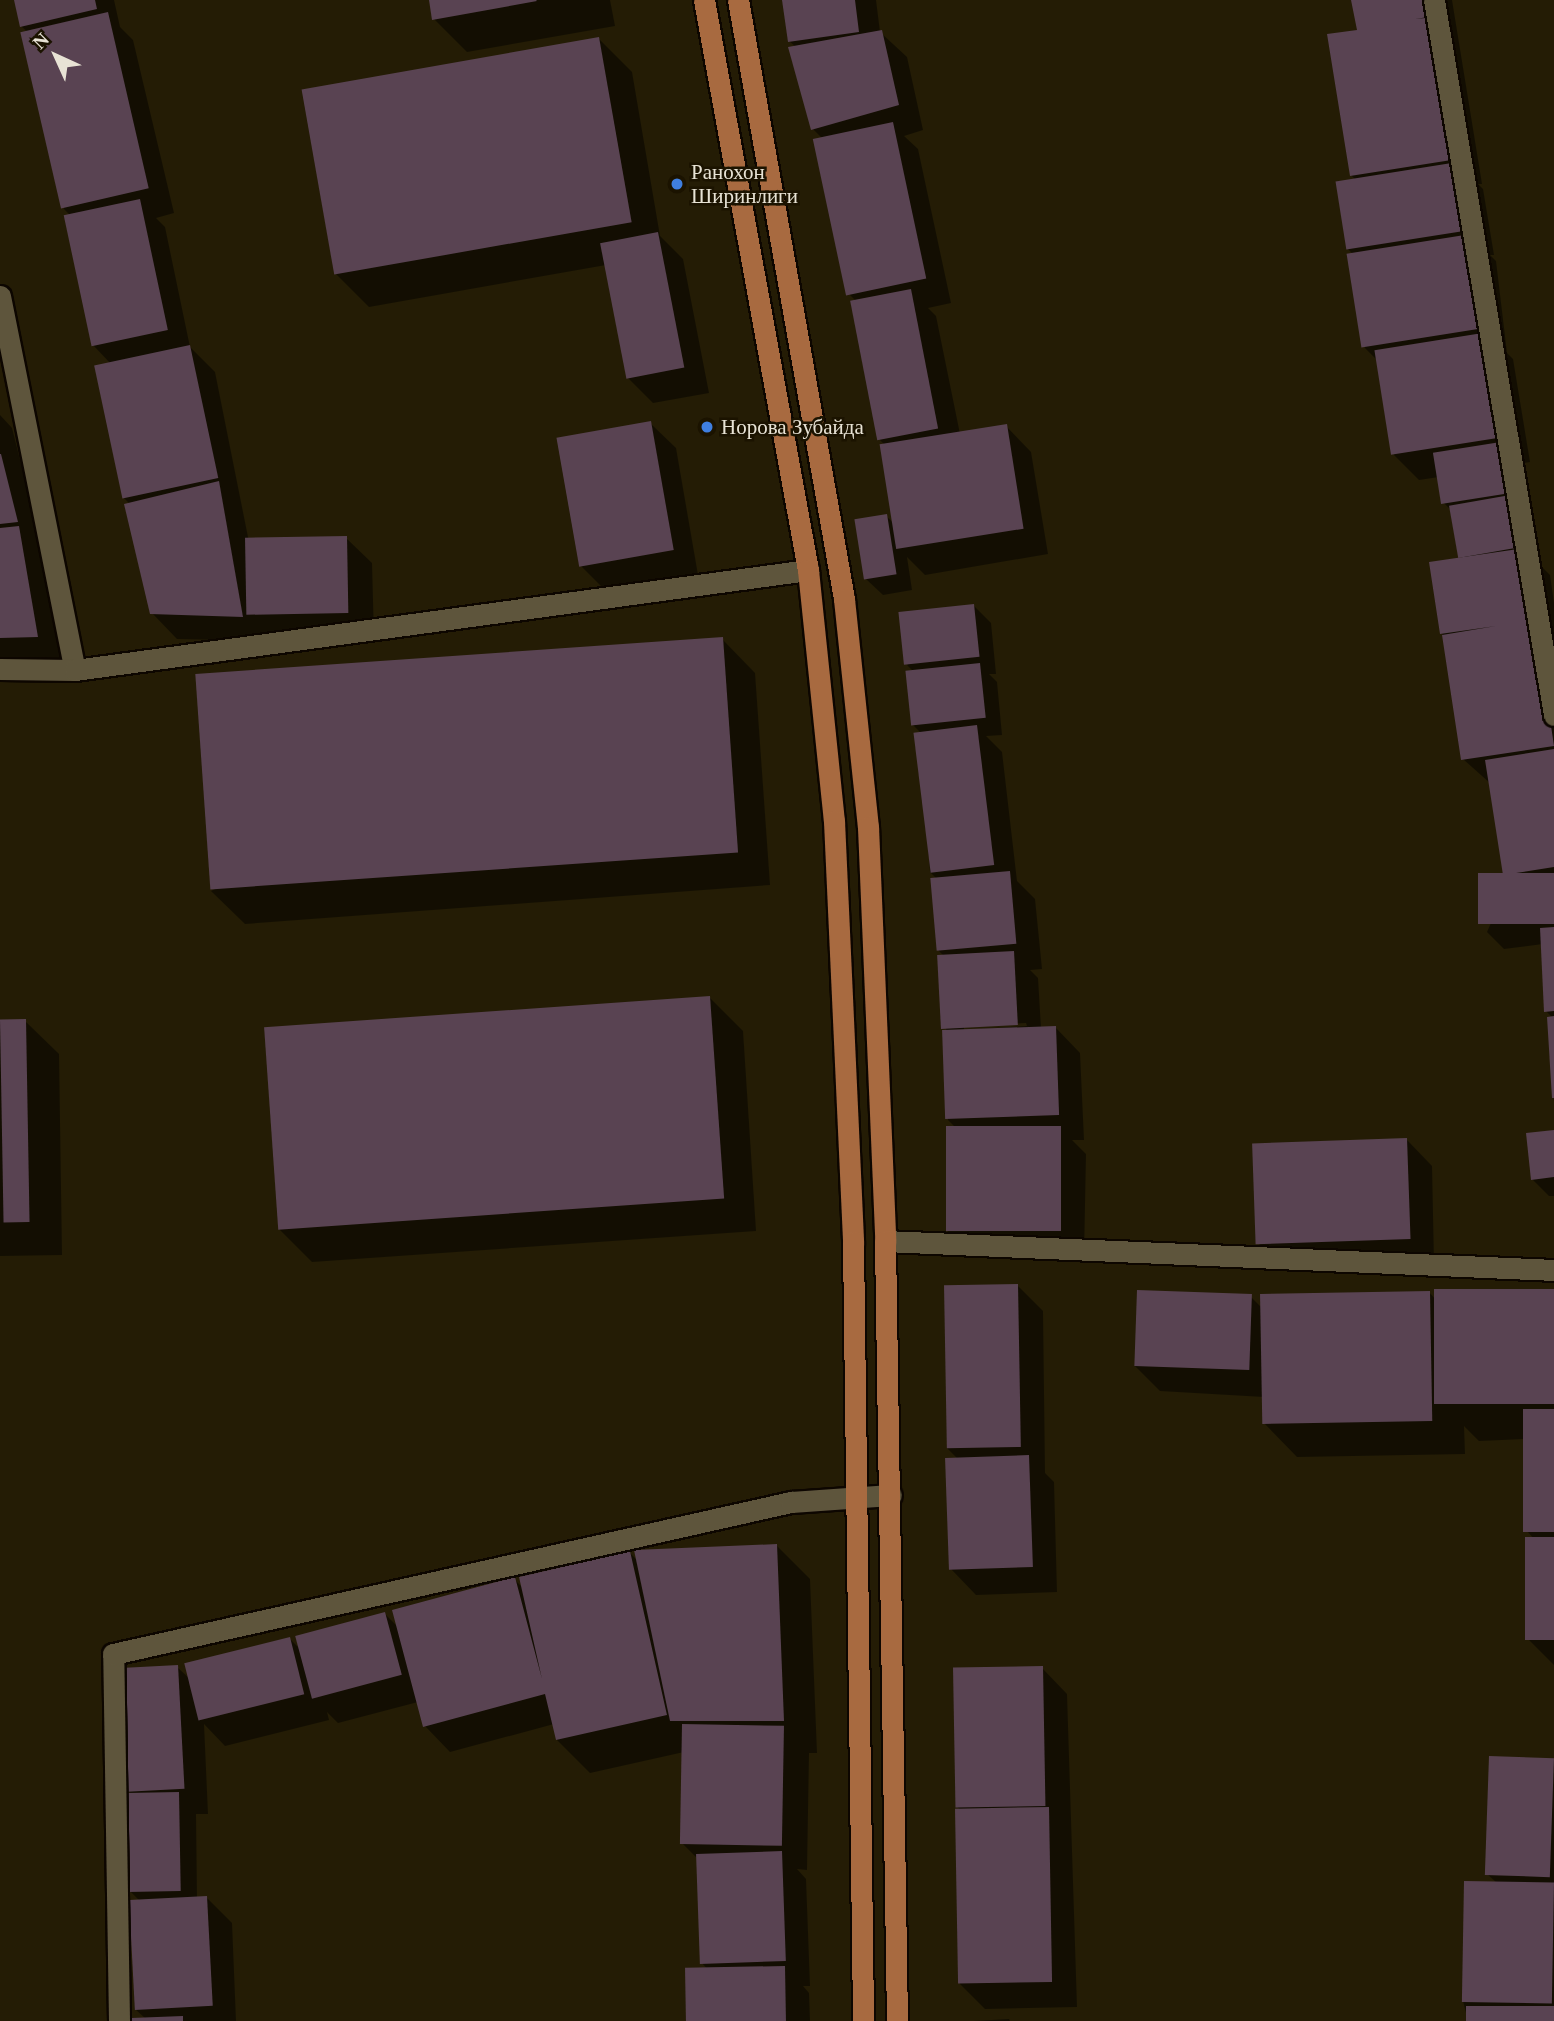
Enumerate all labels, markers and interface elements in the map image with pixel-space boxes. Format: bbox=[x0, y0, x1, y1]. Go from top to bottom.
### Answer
north arrow bbox=[21, 21, 91, 91]
text: N bbox=[29, 29, 53, 53]
place label: Ранохон Ширинлиги bbox=[691, 159, 798, 209]
marker: Ранохон Ширинлиги bbox=[669, 176, 685, 192]
place label: Норова Зубайда bbox=[721, 414, 864, 440]
marker: Норова Зубайда bbox=[699, 419, 715, 435]

